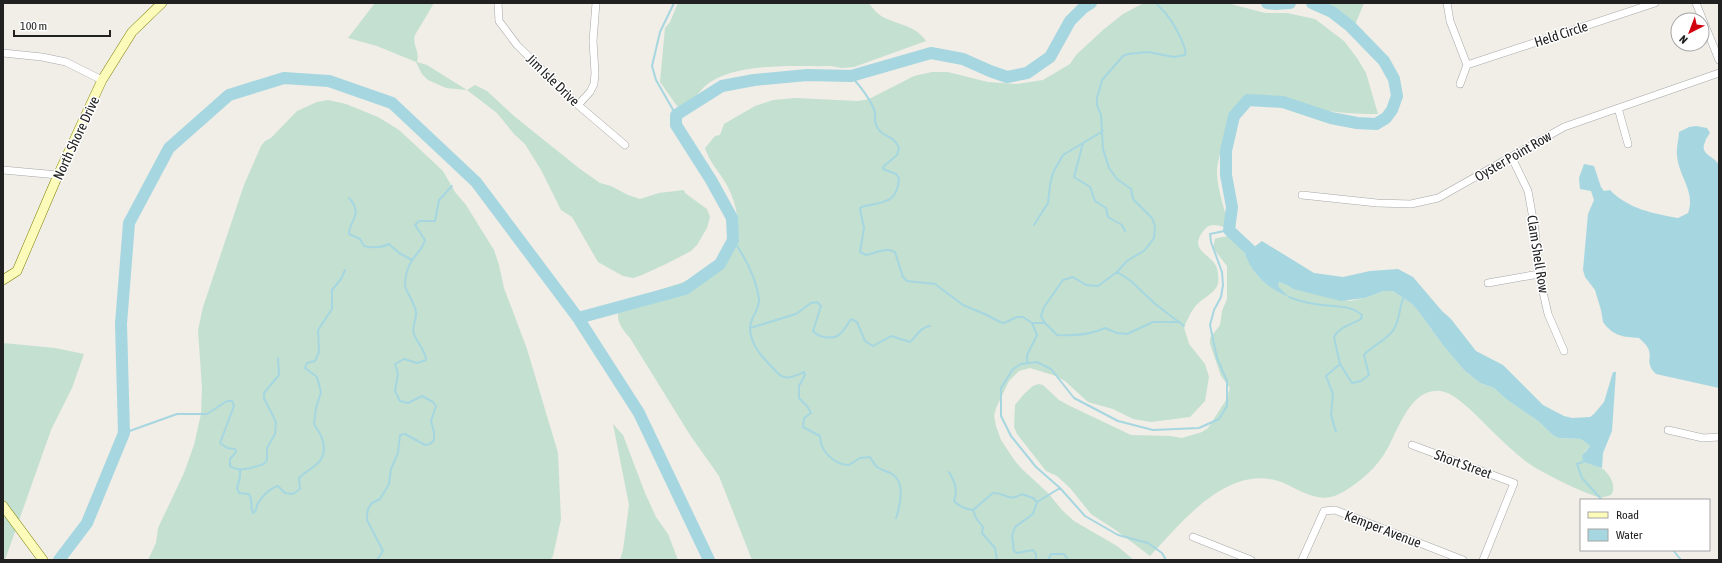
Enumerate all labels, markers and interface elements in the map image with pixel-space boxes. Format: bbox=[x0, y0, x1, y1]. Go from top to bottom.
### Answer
scale bar bbox=[14, 12, 110, 38]
north arrow bbox=[1670, 12, 1710, 52]
street label: Held Circle bbox=[1532, 18, 1590, 50]
text: 100 m bbox=[20, 19, 47, 33]
text: N bbox=[1677, 33, 1690, 46]
street label: Jim Isle Drive bbox=[523, 51, 583, 109]
street label: North Shore Drive bbox=[50, 94, 102, 182]
street label: Oyster Point Row bbox=[1472, 127, 1555, 184]
street label: Clam Shell Row bbox=[1524, 214, 1552, 295]
street label: Short Street bbox=[1432, 446, 1494, 482]
legend bbox=[1580, 499, 1710, 551]
street label: Kemper Avenue bbox=[1342, 507, 1424, 551]
text: Road bbox=[1616, 508, 1639, 522]
text: Water bbox=[1616, 528, 1643, 542]

